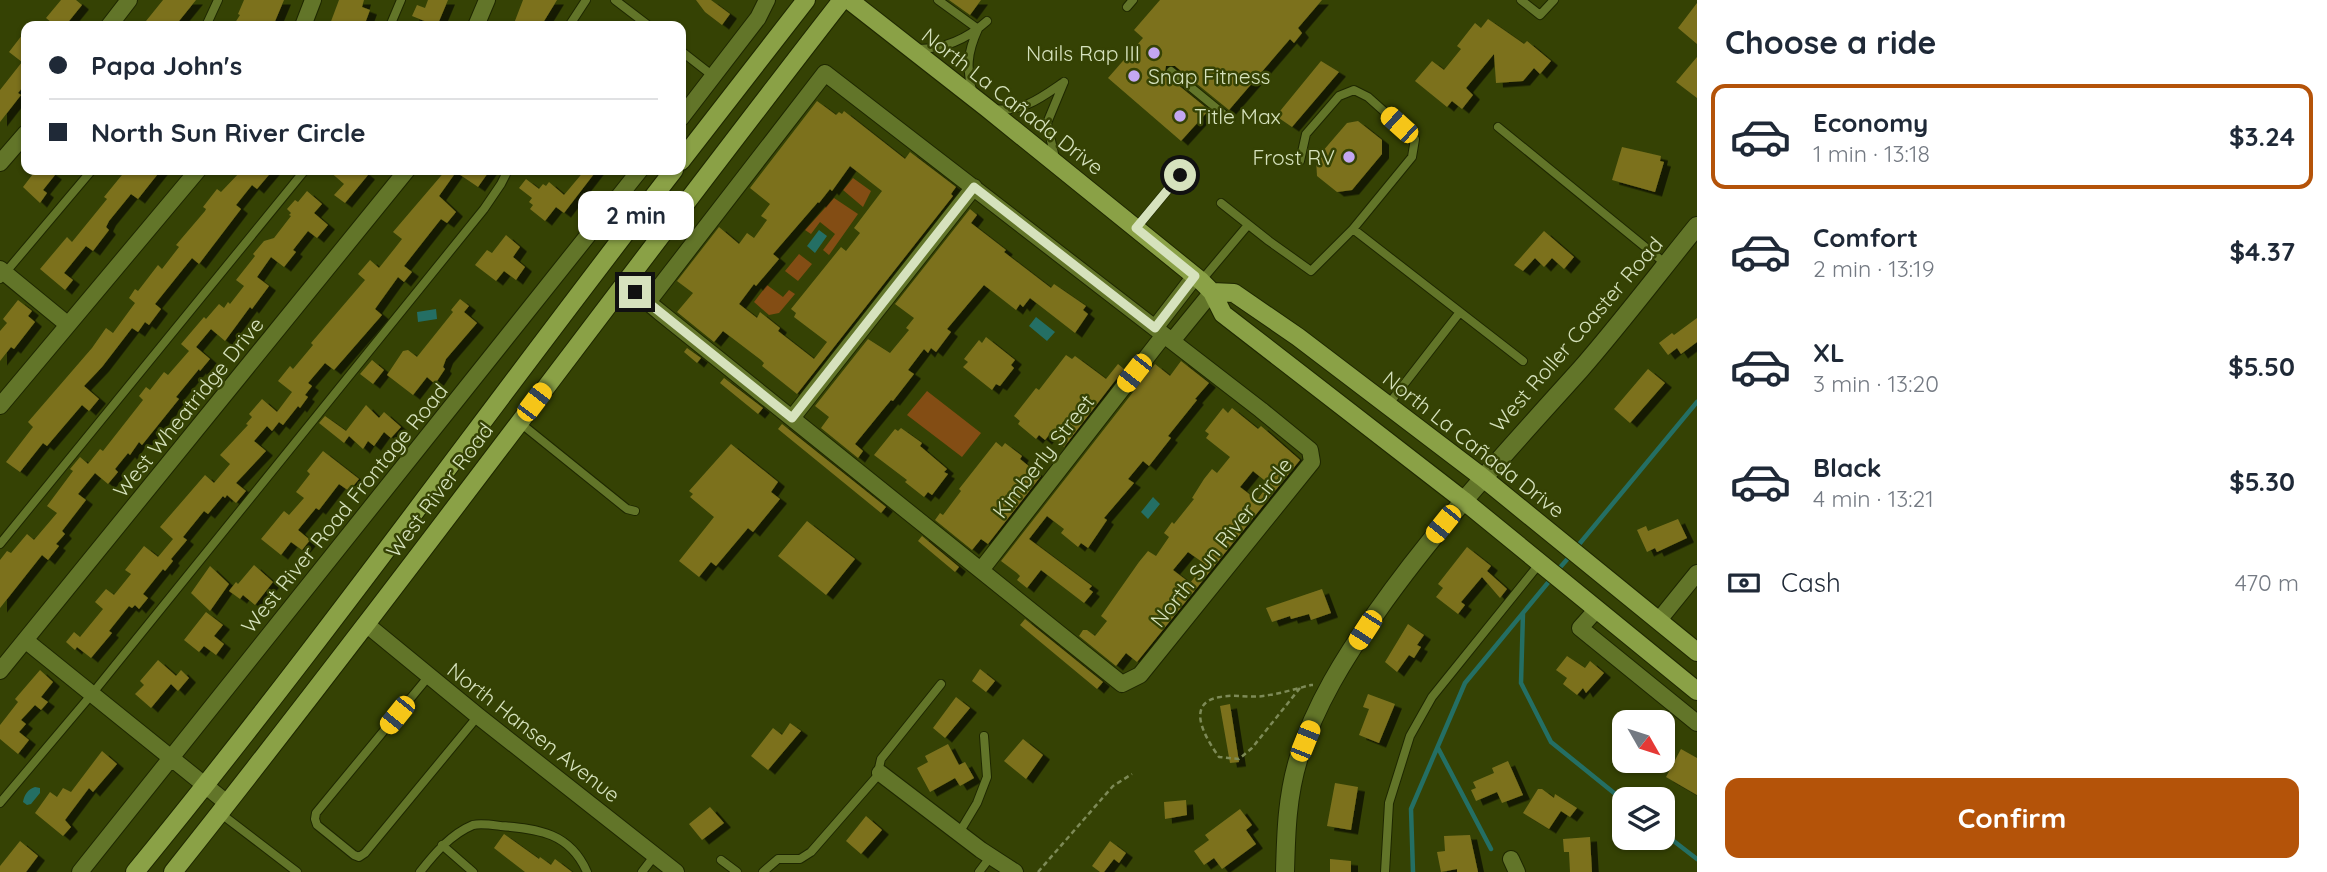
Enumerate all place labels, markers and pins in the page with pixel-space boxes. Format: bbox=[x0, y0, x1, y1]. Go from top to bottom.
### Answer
place label: Nails Rap III bbox=[1026, 40, 1140, 66]
marker: Nails Rap III bbox=[1146, 45, 1162, 61]
place label: Snap Fitness bbox=[1148, 63, 1270, 89]
marker: Snap Fitness bbox=[1126, 68, 1142, 84]
place label: Title Max bbox=[1194, 103, 1281, 129]
marker: Title Max bbox=[1172, 108, 1188, 124]
place label: Frost RV bbox=[1253, 144, 1335, 170]
marker: Frost RV bbox=[1341, 149, 1357, 165]

